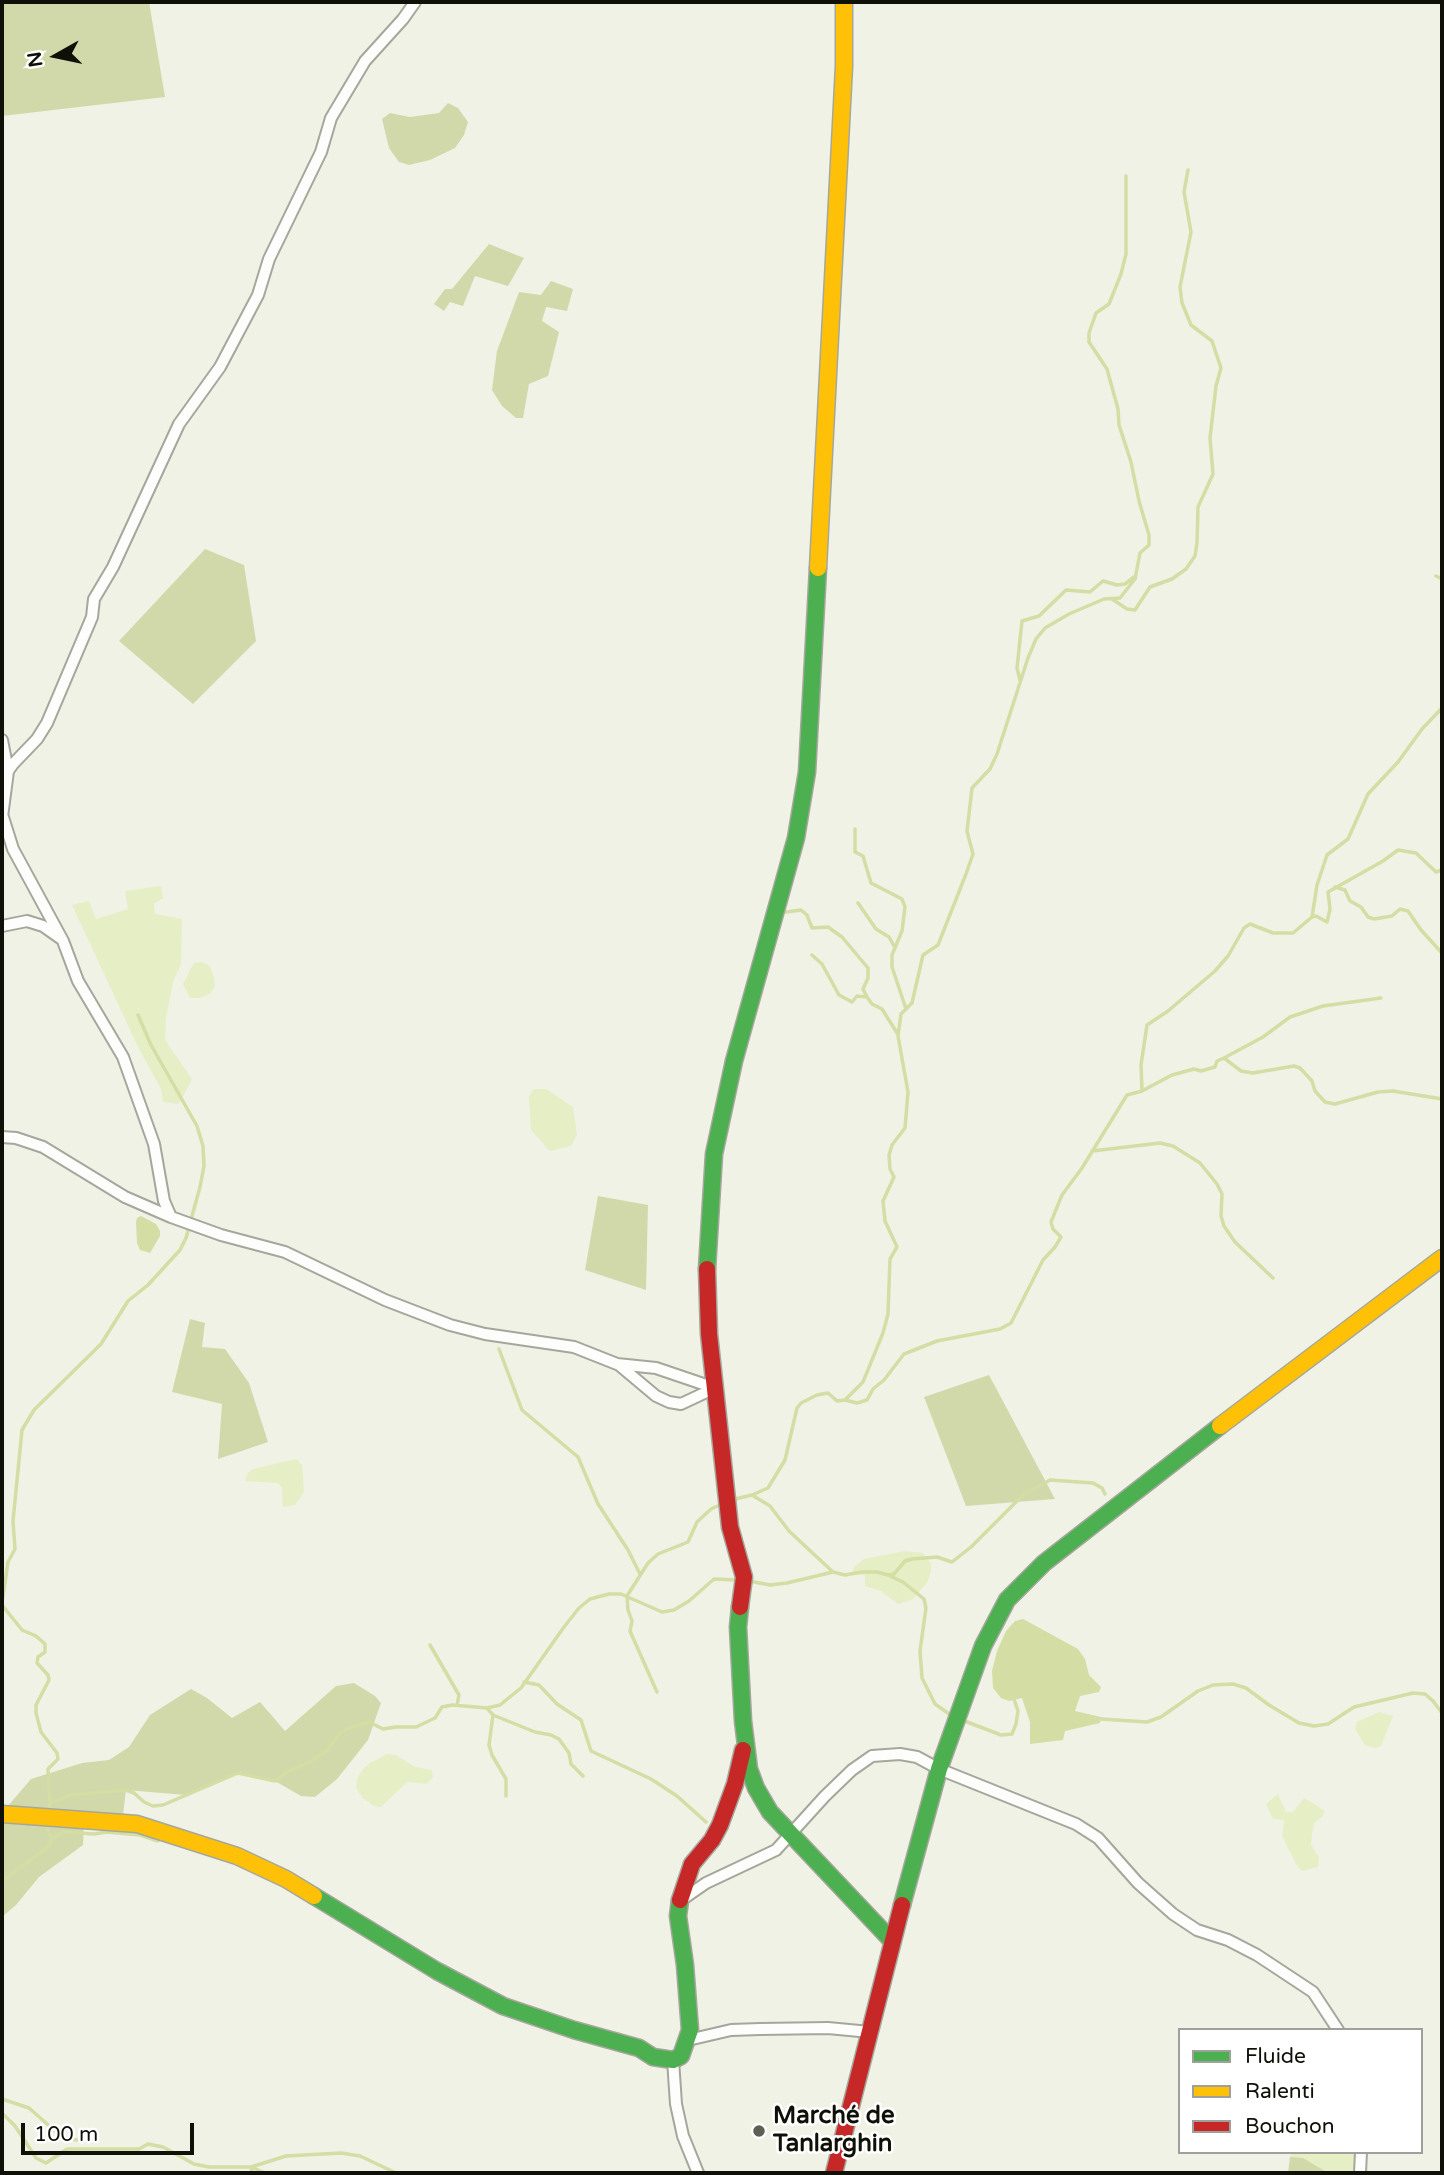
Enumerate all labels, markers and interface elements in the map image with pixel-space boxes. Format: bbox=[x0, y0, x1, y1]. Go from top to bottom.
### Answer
north arrow bbox=[21, 21, 91, 91]
text: N bbox=[23, 50, 47, 69]
legend bbox=[1178, 2028, 1423, 2154]
text: Fluide bbox=[1245, 2044, 1306, 2069]
text: Ralenti bbox=[1245, 2079, 1315, 2104]
place label: Marché de Tanlarghin bbox=[773, 2103, 894, 2159]
scale bar bbox=[24, 2108, 198, 2152]
text: Bouchon bbox=[1245, 2114, 1335, 2139]
text: 100 m bbox=[34, 2122, 98, 2147]
marker: Marché de Tanlarghin bbox=[751, 2123, 767, 2139]

